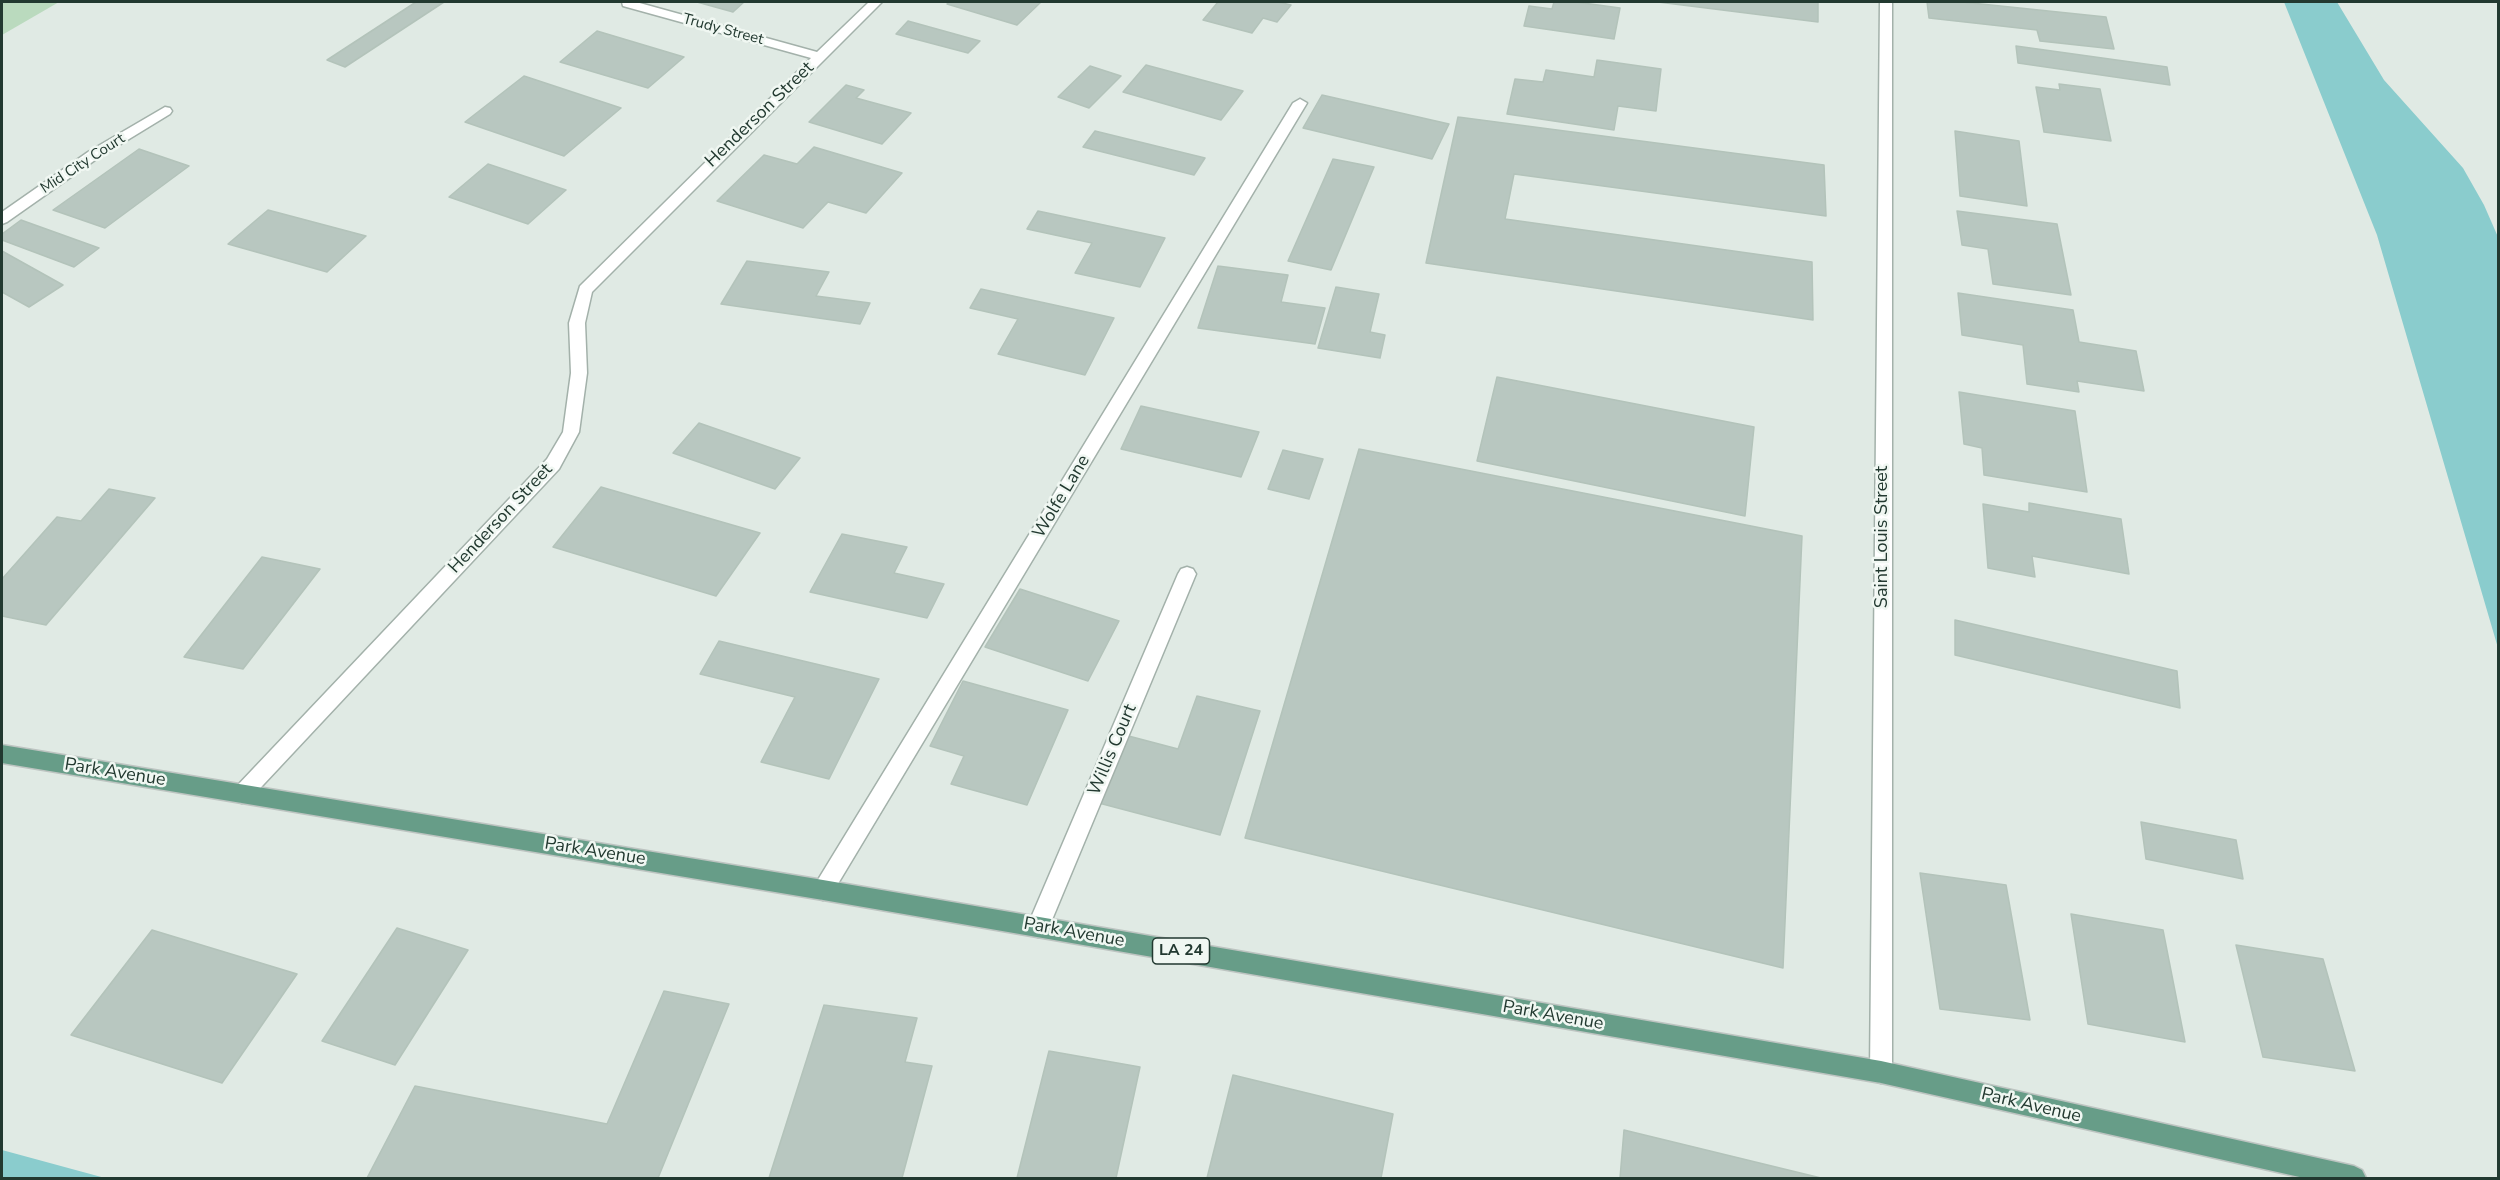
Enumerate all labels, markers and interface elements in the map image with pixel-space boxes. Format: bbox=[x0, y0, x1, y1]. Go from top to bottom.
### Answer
street label: Trudy Street bbox=[681, 11, 765, 49]
street label: Henderson Street bbox=[701, 58, 819, 172]
street label: Mid City Court bbox=[38, 130, 128, 198]
street label: Wolfe Lane bbox=[1029, 452, 1095, 542]
street label: Henderson Street bbox=[444, 460, 558, 578]
street label: Saint Louis Street bbox=[1872, 466, 1894, 608]
street label: Willis Court bbox=[1084, 701, 1142, 799]
street label: Park Avenue bbox=[63, 754, 167, 792]
street label: Park Avenue bbox=[543, 833, 647, 871]
street label: Park Avenue bbox=[1022, 914, 1126, 952]
road number: LA 24 bbox=[1152, 938, 1210, 964]
street label: Park Avenue bbox=[1501, 997, 1605, 1035]
street label: Park Avenue bbox=[1979, 1084, 2083, 1128]

